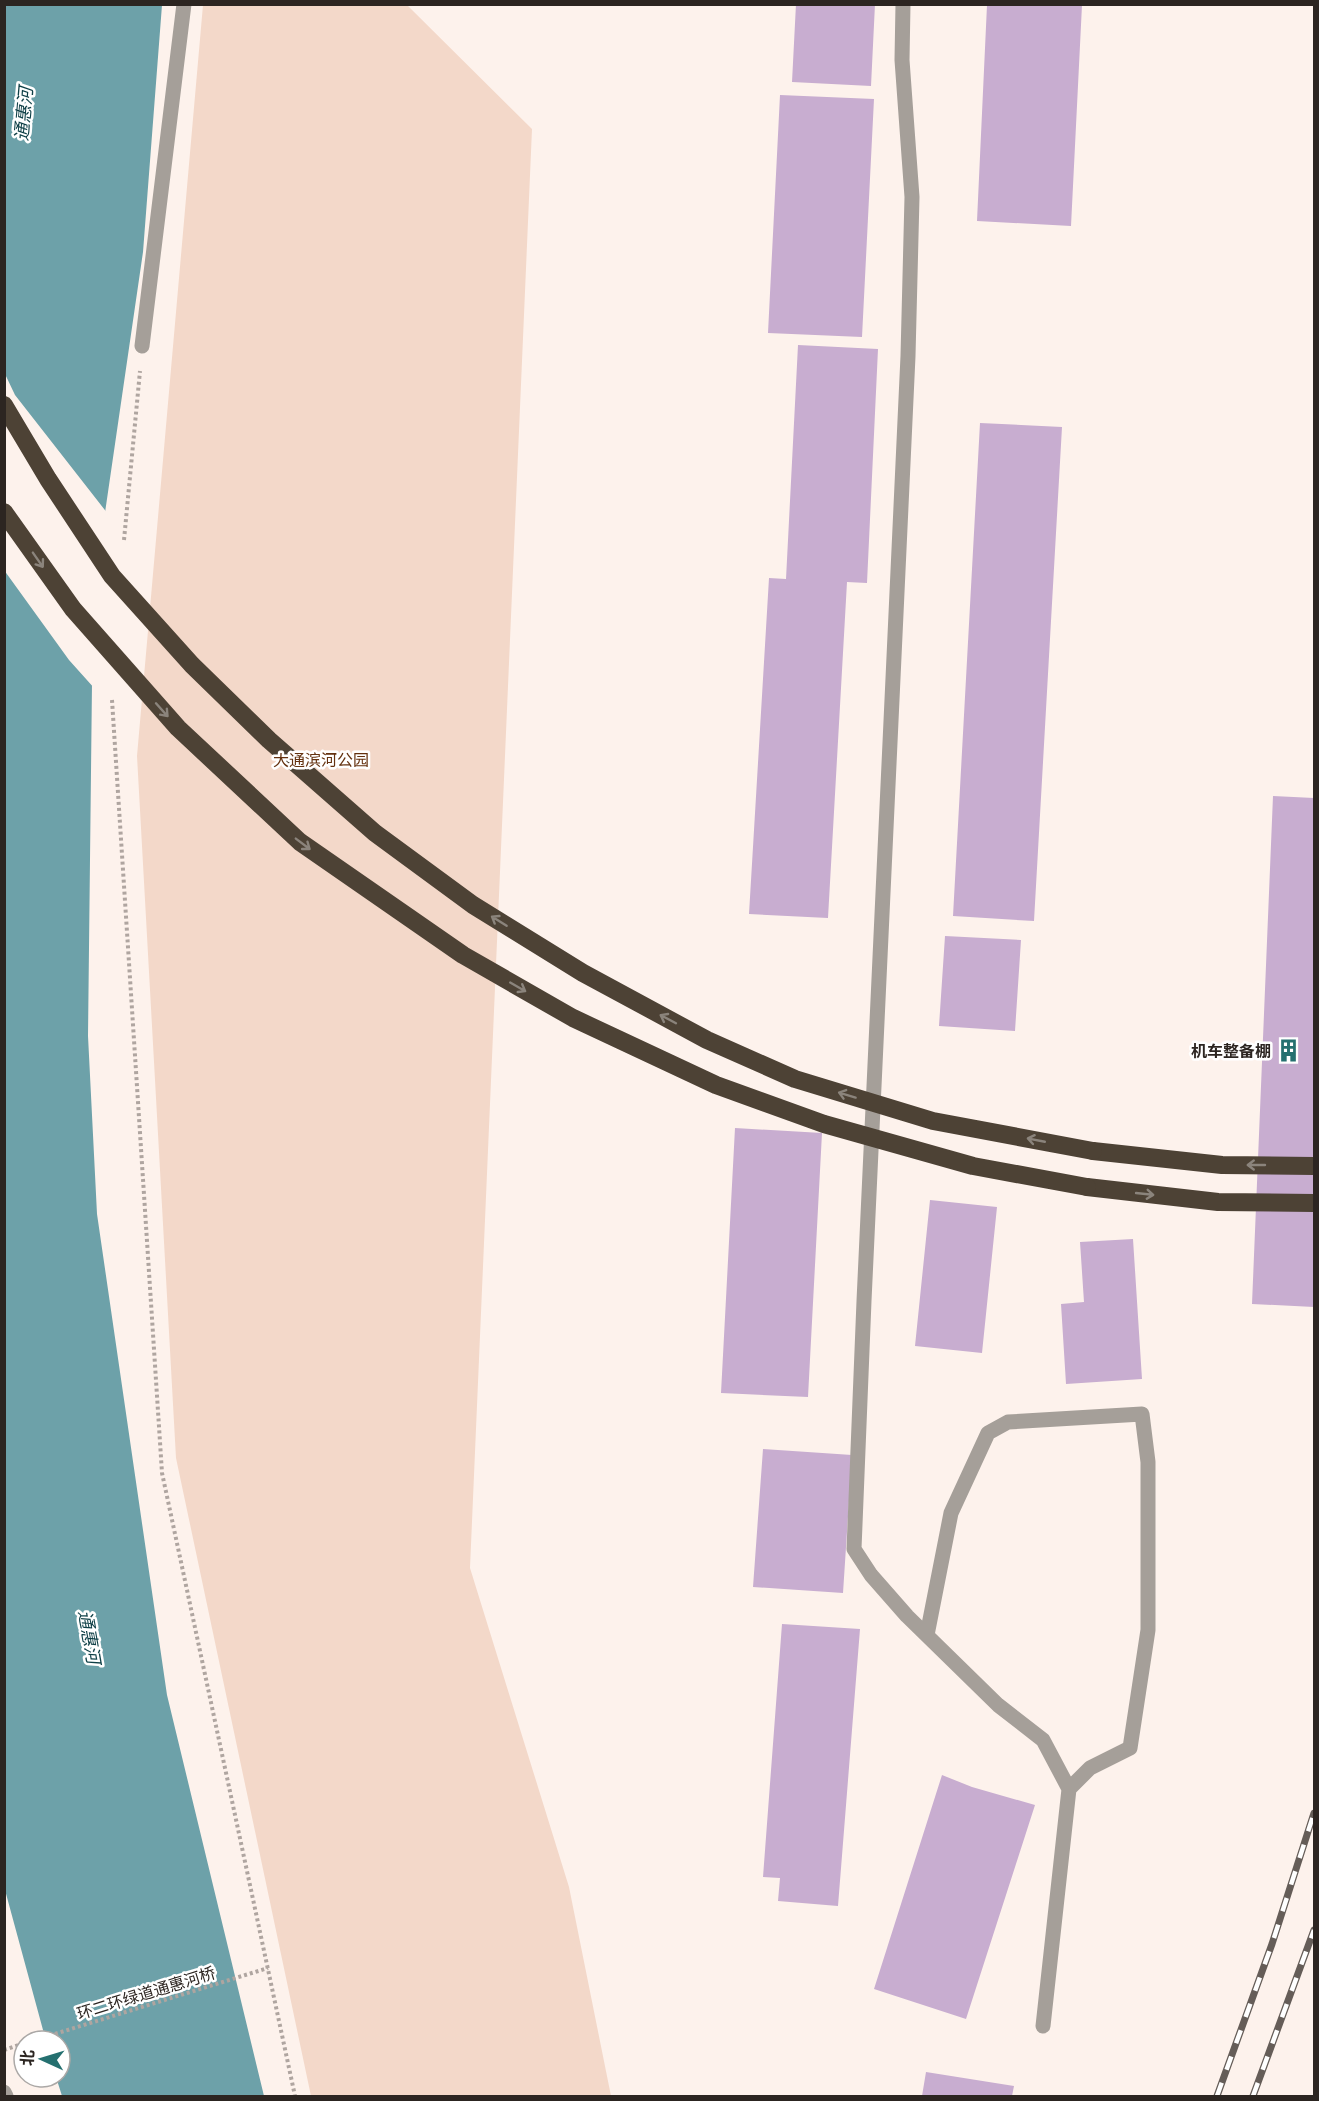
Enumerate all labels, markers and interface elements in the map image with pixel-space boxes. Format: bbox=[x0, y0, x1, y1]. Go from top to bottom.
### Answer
water label: 通惠河 bbox=[10, 83, 37, 142]
one-way arrow bbox=[32, 551, 44, 568]
one-way arrow bbox=[155, 702, 169, 717]
park label: 大通滨河公园 bbox=[273, 750, 369, 769]
one-way arrow bbox=[295, 838, 311, 851]
one-way arrow bbox=[491, 914, 508, 926]
one-way arrow bbox=[509, 981, 526, 993]
one-way arrow bbox=[659, 1013, 677, 1024]
building icon: 机车整备棚 bbox=[1276, 1038, 1302, 1064]
place label: 机车整备棚 bbox=[1191, 1041, 1271, 1060]
one-way arrow bbox=[838, 1089, 857, 1100]
one-way arrow bbox=[1027, 1134, 1046, 1145]
one-way arrow bbox=[1247, 1159, 1267, 1171]
one-way arrow bbox=[1135, 1189, 1155, 1200]
water label: 通惠河 bbox=[74, 1608, 106, 1668]
street label: 环二环绿道通惠河桥 bbox=[74, 1962, 217, 2023]
north arrow bbox=[12, 2029, 72, 2089]
text: 北 bbox=[17, 2049, 37, 2067]

